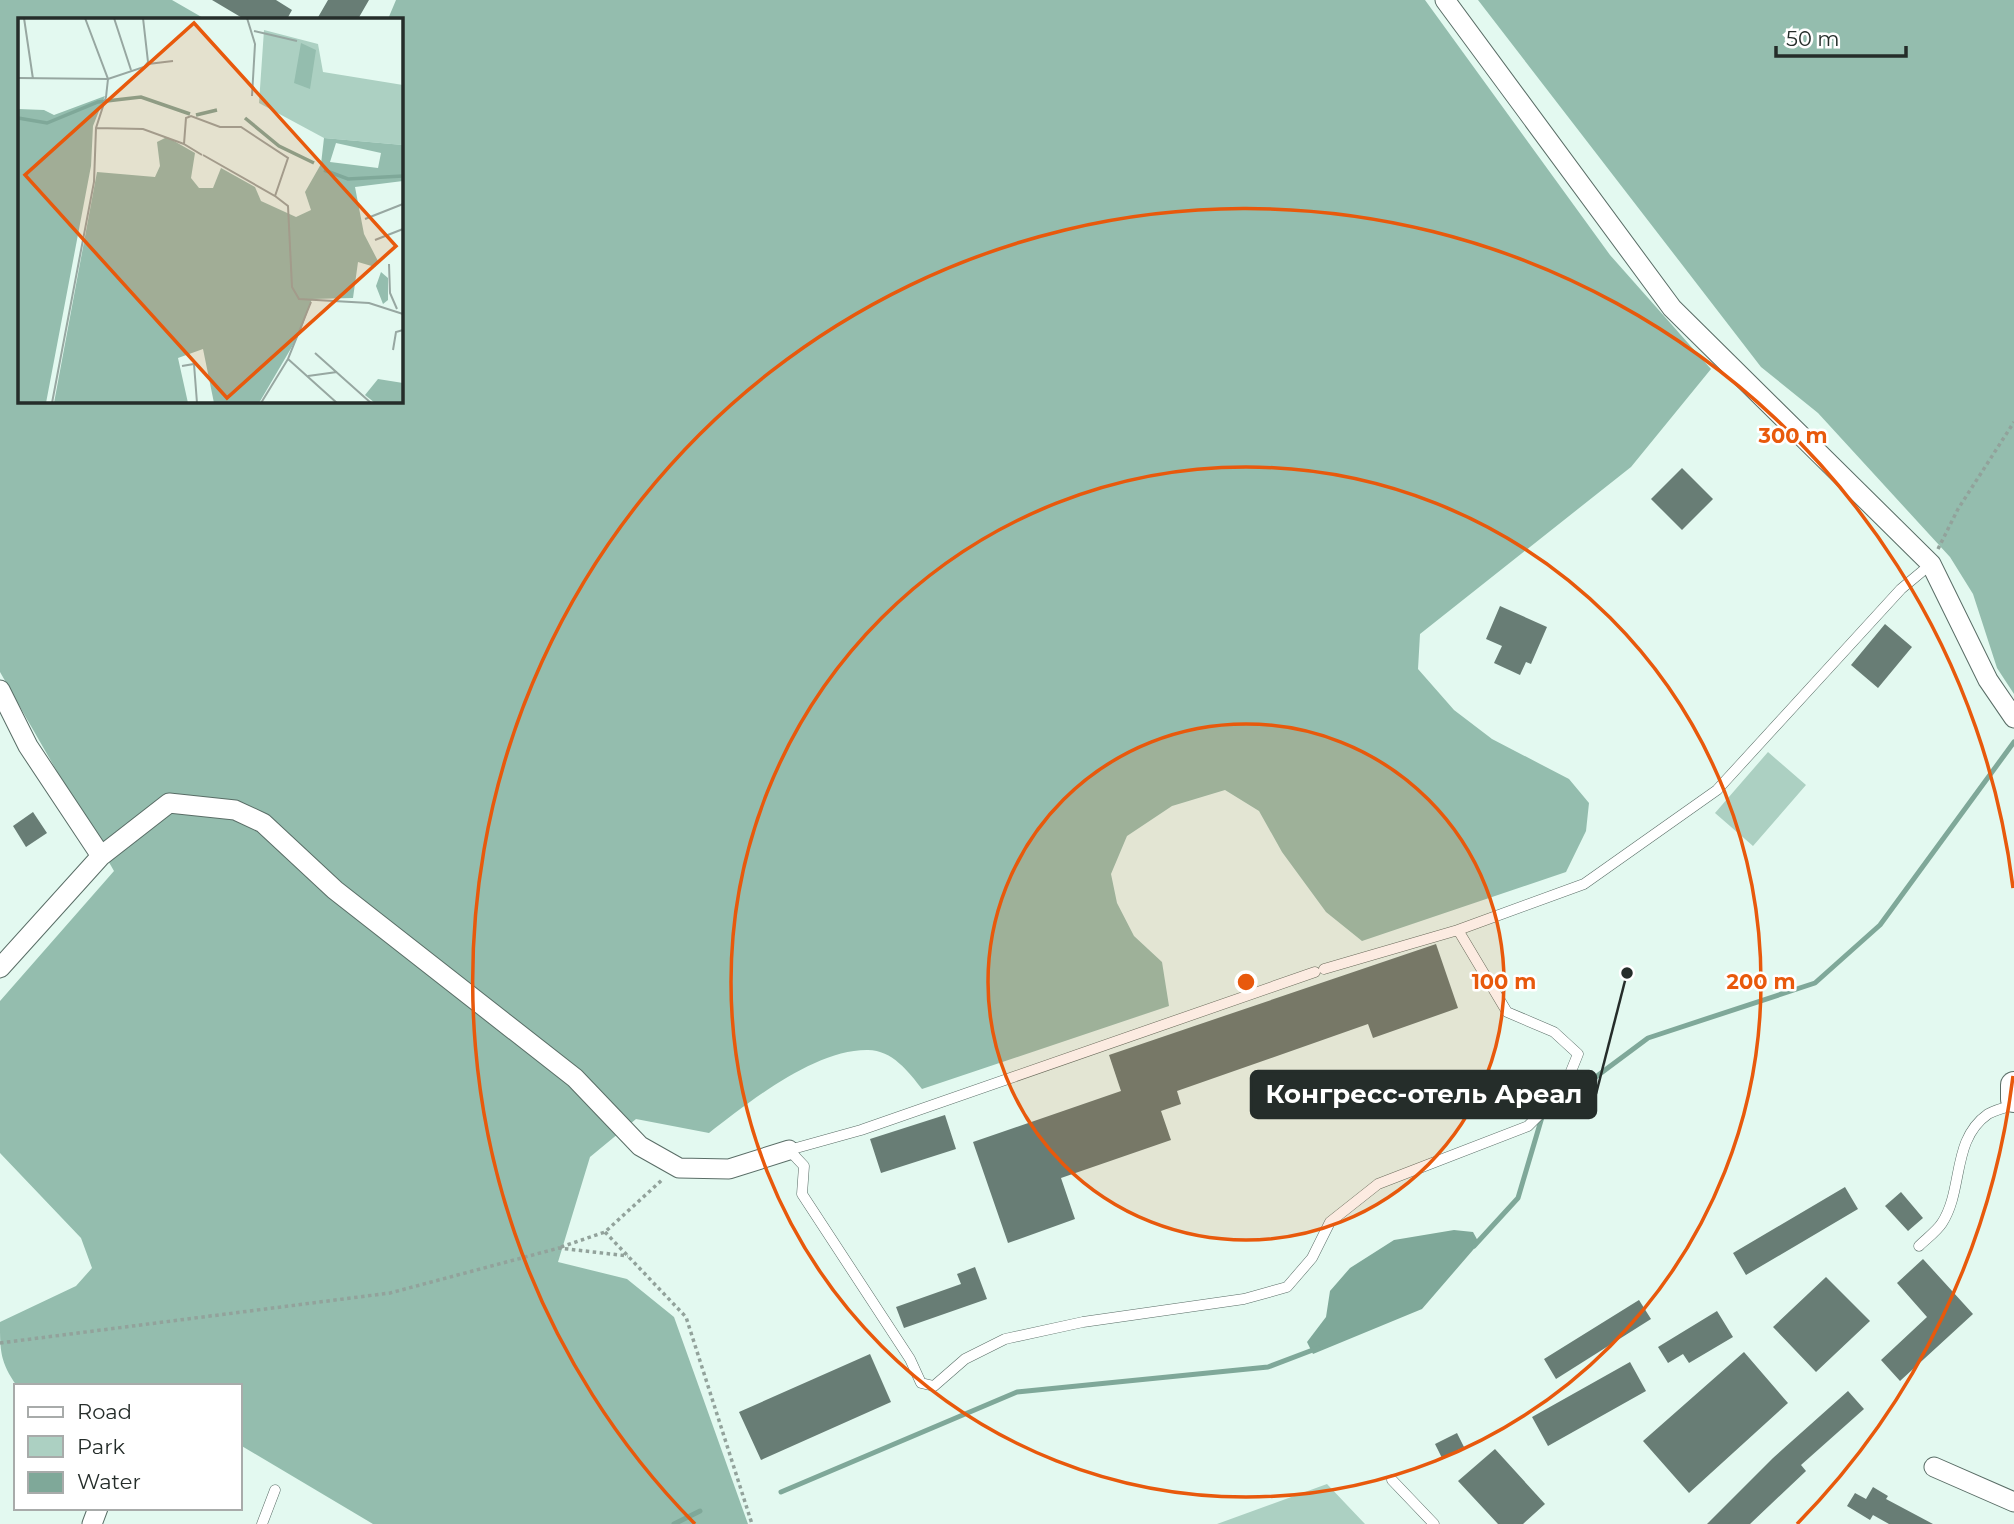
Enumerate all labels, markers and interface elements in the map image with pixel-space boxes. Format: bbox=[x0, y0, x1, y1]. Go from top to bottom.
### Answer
scale bar bbox=[1776, 14, 1906, 58]
inset map bbox=[18, 18, 402, 402]
text: 50 m bbox=[1786, 26, 1840, 51]
text: 300 m bbox=[1758, 423, 1827, 448]
text: 100 m bbox=[1472, 969, 1536, 994]
text: 200 m bbox=[1727, 969, 1795, 994]
centre of rings bbox=[1234, 970, 1258, 994]
callout: Конгресс-отель Ареал bbox=[1251, 1071, 1596, 1118]
text: Конгресс-отель Ареал bbox=[1266, 1078, 1582, 1110]
legend bbox=[14, 1384, 242, 1510]
text: Road bbox=[77, 1399, 132, 1424]
text: Park bbox=[77, 1434, 125, 1459]
text: Water bbox=[77, 1469, 141, 1494]

